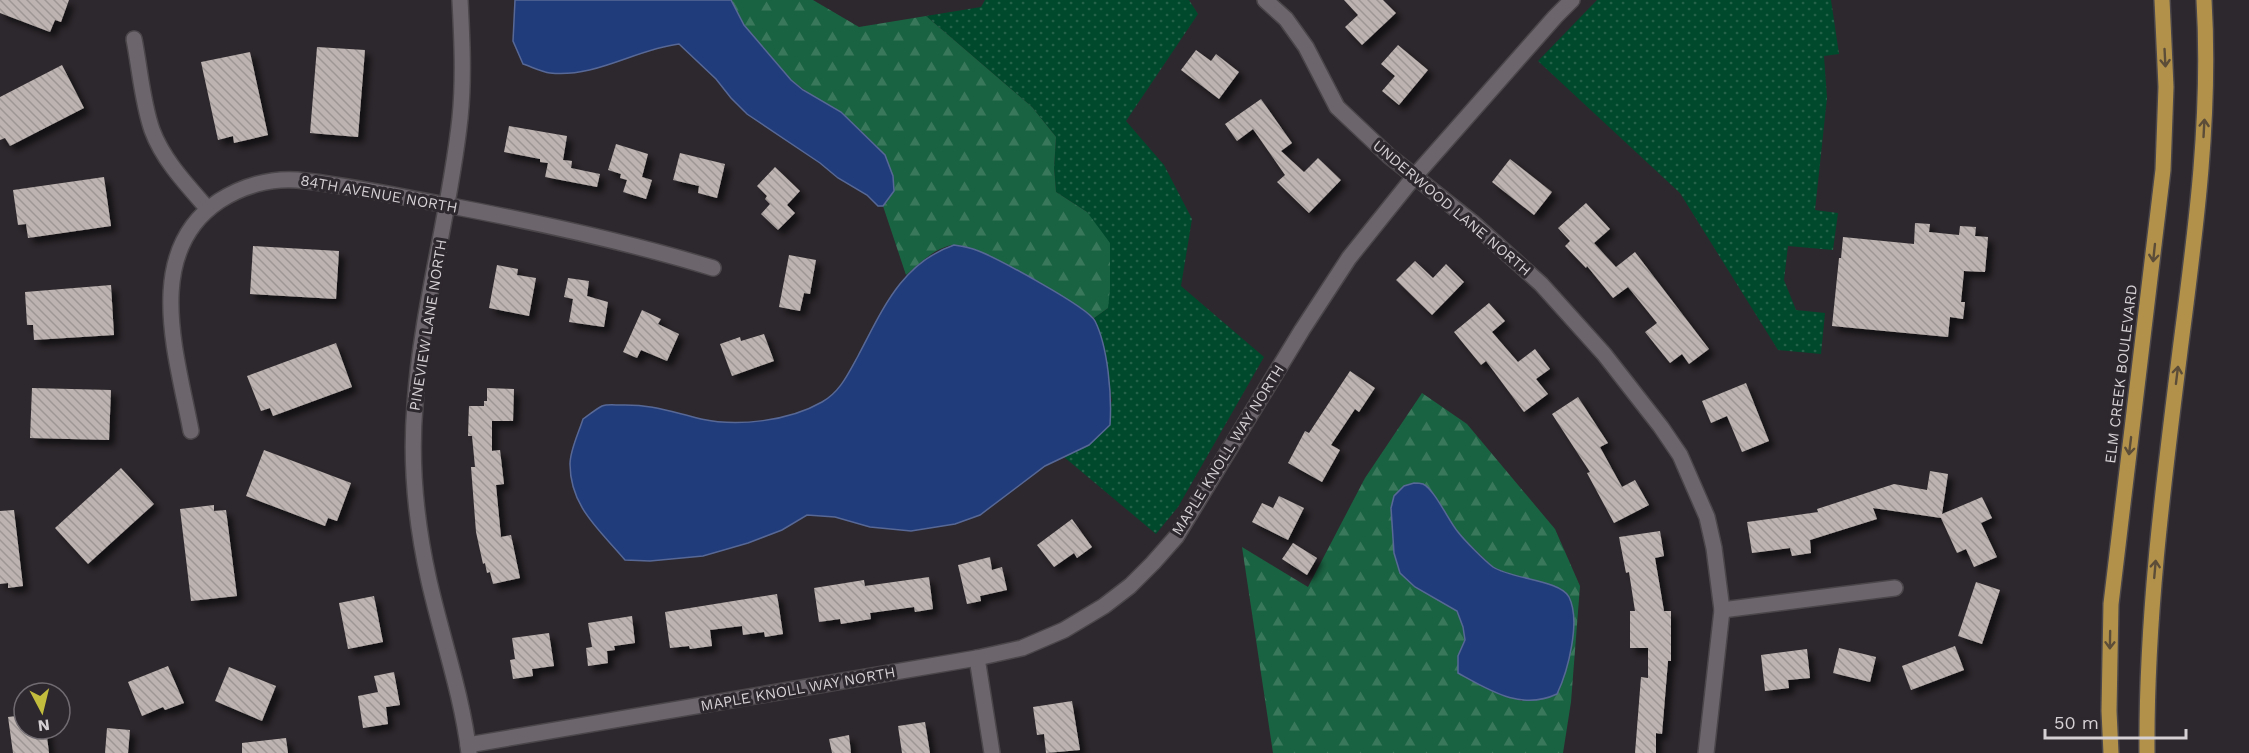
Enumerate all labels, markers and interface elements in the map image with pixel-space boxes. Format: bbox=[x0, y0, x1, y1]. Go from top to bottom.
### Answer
one-way arrow bbox=[2159, 48, 2170, 68]
one-way arrow bbox=[2199, 119, 2210, 139]
street label: UNDERWOOD LANE NORTH bbox=[1369, 136, 1535, 280]
street label: 84TH AVENUE NORTH bbox=[299, 171, 459, 217]
street label: PINEVIEW LANE NORTH bbox=[406, 238, 450, 412]
one-way arrow bbox=[2148, 242, 2159, 262]
street label: ELM CREEK BOULEVARD bbox=[2101, 283, 2141, 465]
street label: MAPLE KNOLL WAY NORTH bbox=[1168, 361, 1288, 539]
one-way arrow bbox=[2172, 366, 2183, 385]
one-way arrow bbox=[2125, 436, 2136, 456]
one-way arrow bbox=[2150, 559, 2161, 579]
one-way arrow bbox=[2104, 630, 2116, 650]
street label: MAPLE KNOLL WAY NORTH bbox=[699, 663, 897, 715]
north arrow bbox=[12, 681, 72, 741]
scale bar bbox=[2045, 702, 2186, 740]
text: 50 m bbox=[2054, 712, 2099, 733]
text: N bbox=[37, 715, 51, 736]

